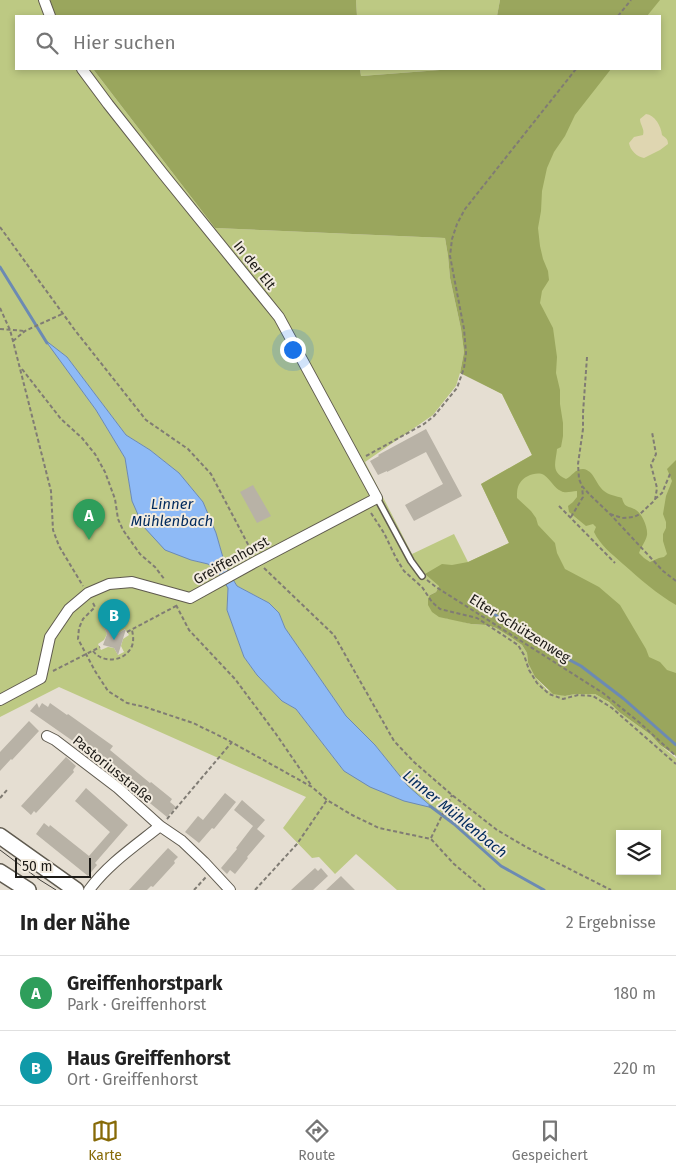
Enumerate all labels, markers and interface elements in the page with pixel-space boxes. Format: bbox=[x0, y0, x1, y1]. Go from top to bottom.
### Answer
search box bbox=[15, 15, 661, 70]
icon: search bbox=[33, 29, 61, 57]
text: Hier suchen bbox=[73, 31, 176, 54]
street label: In der Elt bbox=[230, 238, 280, 294]
your location bbox=[280, 337, 306, 363]
water label: Linner Mühlenbach bbox=[131, 495, 213, 530]
pin: A bbox=[73, 499, 105, 540]
street label: Greiffenhorst bbox=[191, 532, 273, 588]
street label: Elter Schützenweg bbox=[466, 591, 574, 667]
pin: B bbox=[98, 599, 130, 640]
street label: Pastoriusstraße bbox=[69, 732, 156, 807]
water label: Linner Mühlenbach bbox=[399, 766, 511, 862]
map controls bbox=[616, 830, 661, 875]
button: layers bbox=[616, 830, 661, 875]
scale bar bbox=[15, 855, 91, 878]
text: 50 m bbox=[22, 858, 53, 875]
text: In der Nähe bbox=[20, 910, 130, 936]
text: 2 Ergebnisse bbox=[566, 913, 656, 932]
text: Greiffenhorstpark bbox=[67, 972, 223, 995]
text: A bbox=[31, 984, 41, 1003]
text: 180 m bbox=[613, 984, 656, 1003]
text: Park · Greiffenhorst bbox=[67, 995, 206, 1014]
text: Haus Greiffenhorst bbox=[67, 1047, 231, 1070]
text: B bbox=[31, 1059, 41, 1078]
text: 220 m bbox=[613, 1059, 656, 1078]
text: Ort · Greiffenhorst bbox=[67, 1070, 198, 1089]
tab: Karte bbox=[88, 1117, 122, 1164]
tab: Route bbox=[298, 1117, 335, 1164]
tab: Gespeichert bbox=[512, 1117, 588, 1164]

